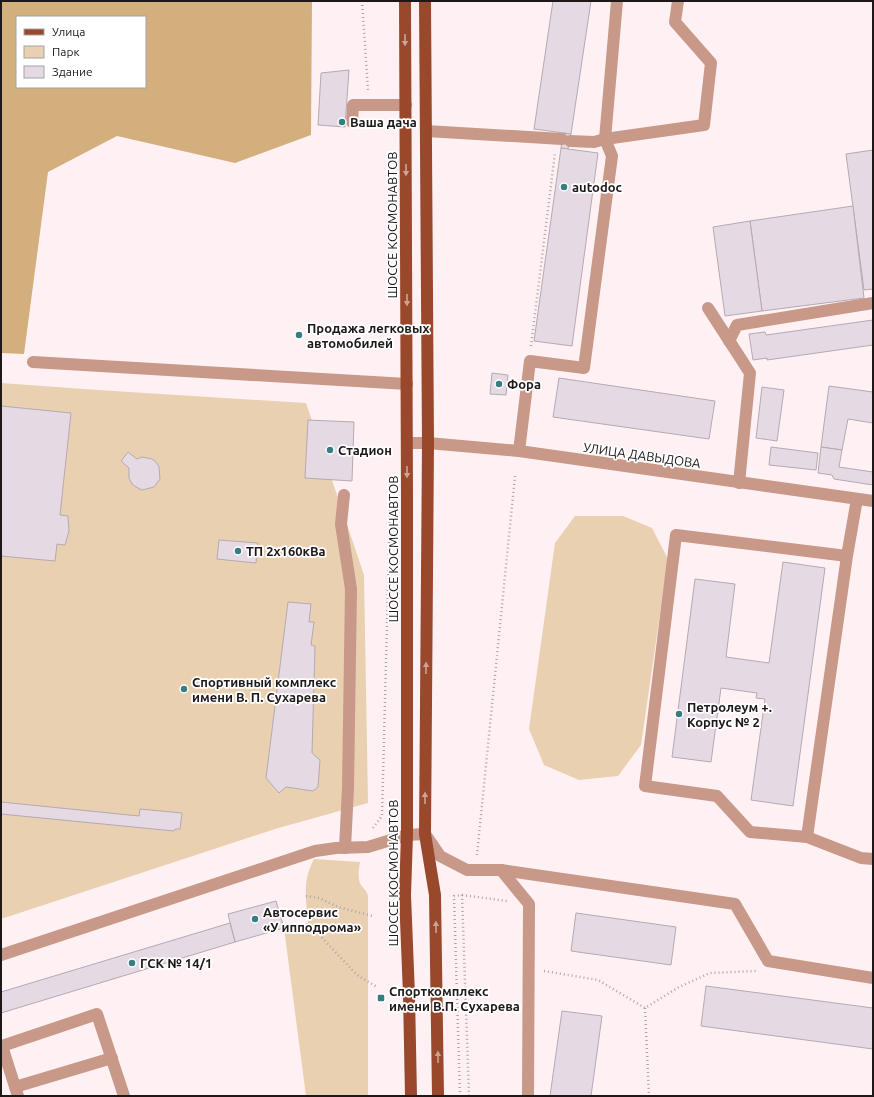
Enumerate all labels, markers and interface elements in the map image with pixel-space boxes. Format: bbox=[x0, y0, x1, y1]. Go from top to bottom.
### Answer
legend bbox=[16, 16, 146, 88]
text: Улица bbox=[52, 25, 85, 38]
one-way arrow bbox=[402, 34, 408, 47]
text: Парк bbox=[52, 45, 80, 58]
text: Здание bbox=[52, 65, 93, 78]
place label: Ваша дача bbox=[350, 115, 417, 129]
marker: Ваша дача bbox=[337, 117, 347, 127]
street label: ШОССЕ КОСМОНАВТОВ bbox=[385, 152, 399, 298]
one-way arrow bbox=[403, 164, 409, 177]
place label: autodoc bbox=[572, 180, 623, 194]
marker: autodoc bbox=[559, 182, 569, 192]
one-way arrow bbox=[404, 294, 410, 307]
place label: Продажа легковых автомобилей bbox=[307, 321, 429, 350]
marker: Продажа легковых автомобилей bbox=[294, 330, 304, 340]
place label: Фора bbox=[507, 377, 541, 391]
marker: Фора bbox=[494, 379, 504, 389]
street label: УЛИЦА ДАВЫДОВА bbox=[582, 440, 702, 470]
place label: Стадион bbox=[338, 443, 392, 457]
marker: Стадион bbox=[325, 445, 335, 455]
one-way arrow bbox=[404, 466, 410, 479]
street label: ШОССЕ КОСМОНАВТОВ bbox=[386, 476, 400, 622]
place label: ТП 2х160кВа bbox=[246, 544, 326, 558]
marker: ТП 2х160кВа bbox=[233, 546, 243, 556]
one-way arrow bbox=[423, 661, 429, 674]
place label: Спортивный комплекс имени В. П. Сухарева bbox=[192, 675, 337, 704]
marker: Спортивный комплекс имени В. П. Сухарева bbox=[179, 684, 189, 694]
place label: Петролеум +. Корпус № 2 bbox=[687, 700, 772, 729]
marker: Петролеум +. Корпус № 2 bbox=[674, 709, 684, 719]
one-way arrow bbox=[422, 791, 428, 804]
street label: ШОССЕ КОСМОНАВТОВ bbox=[386, 800, 400, 946]
place label: Автосервис «У ипподрома» bbox=[263, 905, 362, 934]
marker: Автосервис «У ипподрома» bbox=[250, 914, 260, 924]
one-way arrow bbox=[433, 920, 439, 933]
place label: ГСК № 14/1 bbox=[140, 956, 212, 970]
marker: ГСК № 14/1 bbox=[127, 958, 137, 968]
place label: Спорткомплекс имени В.П. Сухарева bbox=[389, 984, 520, 1013]
marker: Спорткомплекс имени В.П. Сухарева bbox=[376, 993, 386, 1003]
one-way arrow bbox=[435, 1050, 441, 1063]

